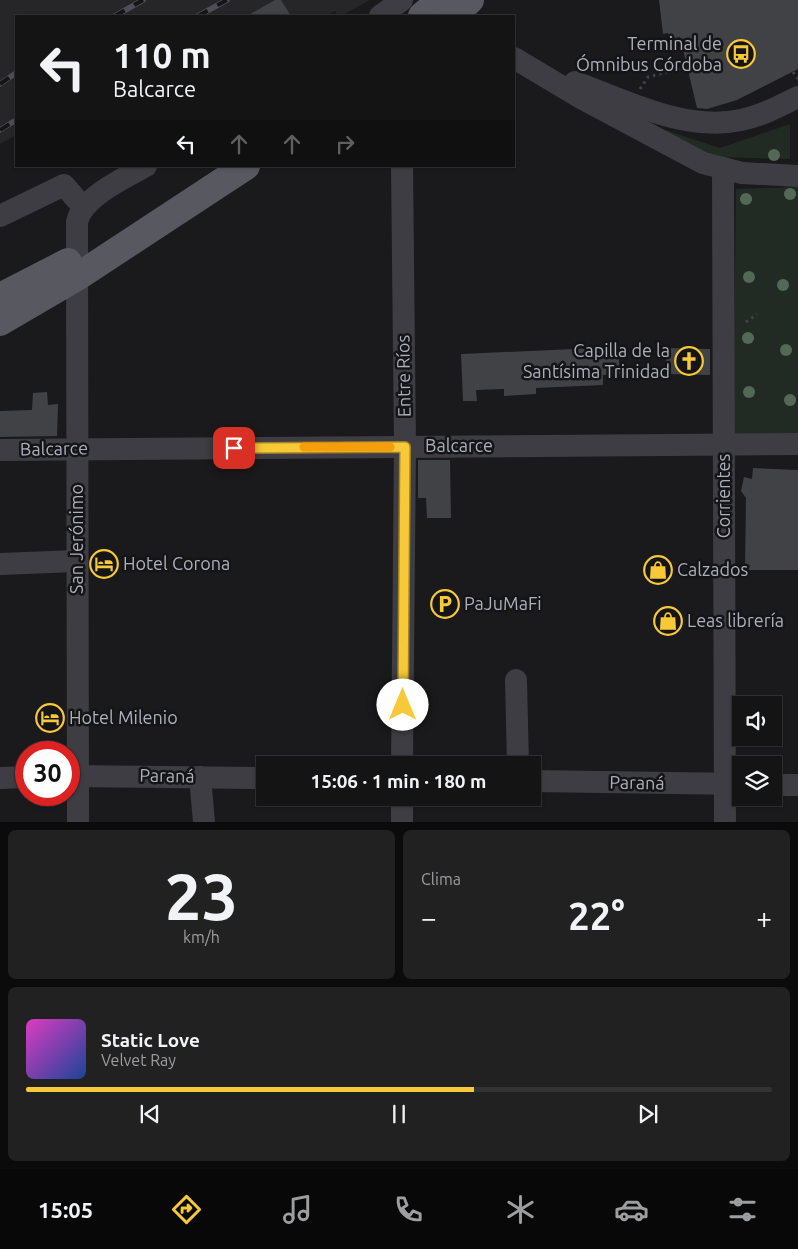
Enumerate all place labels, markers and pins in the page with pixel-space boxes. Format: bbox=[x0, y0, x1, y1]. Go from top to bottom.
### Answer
place label: Terminal de Ómnibus Córdoba bbox=[576, 33, 722, 74]
bus stop icon: Terminal de Ómnibus Córdoba bbox=[726, 39, 756, 69]
place label: Capilla de la Santísima Trinidad bbox=[523, 340, 670, 381]
church icon: Capilla de la Santísima Trinidad bbox=[674, 346, 704, 376]
pin bbox=[213, 427, 255, 469]
hotel icon: Hotel Corona bbox=[89, 549, 119, 579]
place label: Hotel Corona bbox=[123, 553, 230, 573]
shop icon: Calzados bbox=[643, 555, 673, 585]
place label: Calzados bbox=[677, 559, 749, 579]
parking icon: PaJuMaFi bbox=[430, 589, 460, 619]
place label: PaJuMaFi bbox=[464, 593, 542, 613]
shop icon: Leas librería bbox=[653, 606, 683, 636]
place label: Leas librería bbox=[687, 610, 784, 630]
hotel icon: Hotel Milenio bbox=[35, 703, 65, 733]
place label: Hotel Milenio bbox=[69, 707, 178, 727]

